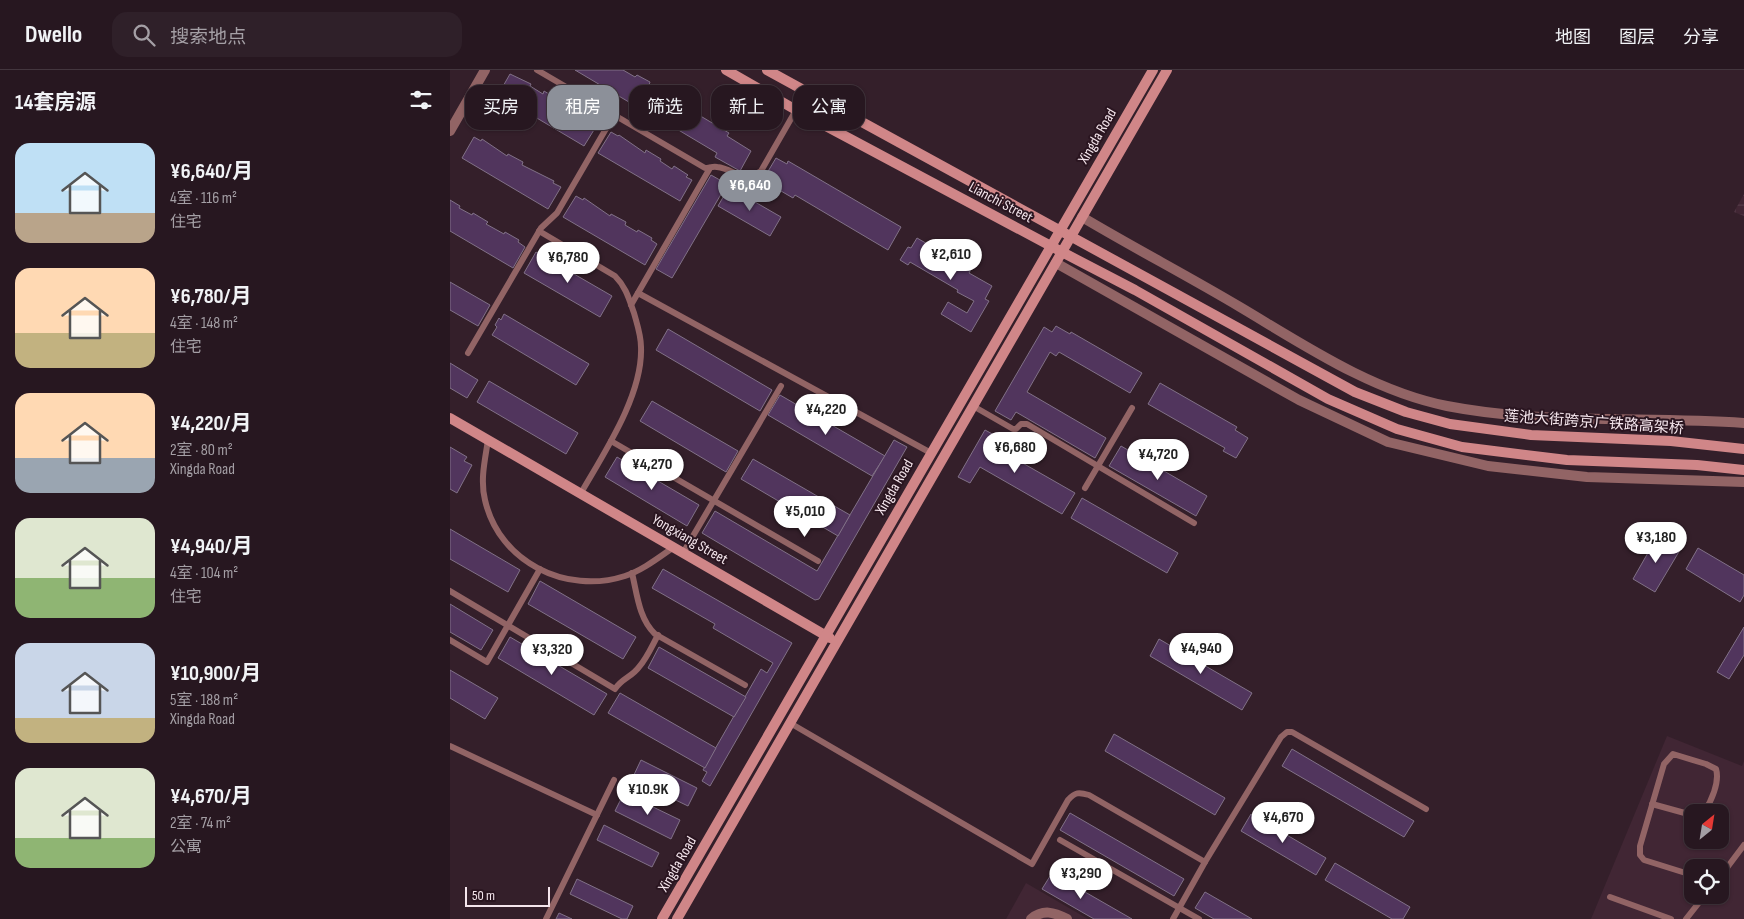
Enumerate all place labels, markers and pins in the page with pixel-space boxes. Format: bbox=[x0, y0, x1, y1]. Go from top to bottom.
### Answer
pin: ¥6,640 bbox=[709, 170, 791, 212]
pin: ¥2,610 bbox=[910, 238, 992, 281]
pin: ¥6,780 bbox=[527, 242, 609, 284]
pin: ¥4,220 bbox=[785, 394, 867, 436]
pin: ¥6,680 bbox=[974, 432, 1056, 474]
pin: ¥4,720 bbox=[1117, 438, 1199, 481]
pin: ¥4,270 bbox=[611, 448, 693, 491]
pin: ¥5,010 bbox=[764, 496, 846, 538]
pin: ¥3,180 bbox=[1615, 522, 1697, 564]
pin: ¥4,940 bbox=[1160, 632, 1242, 675]
pin: ¥3,320 bbox=[511, 634, 593, 676]
pin: ¥10.9K bbox=[607, 774, 689, 816]
pin: ¥4,670 bbox=[1242, 802, 1324, 844]
pin: ¥3,290 bbox=[1040, 858, 1122, 900]

